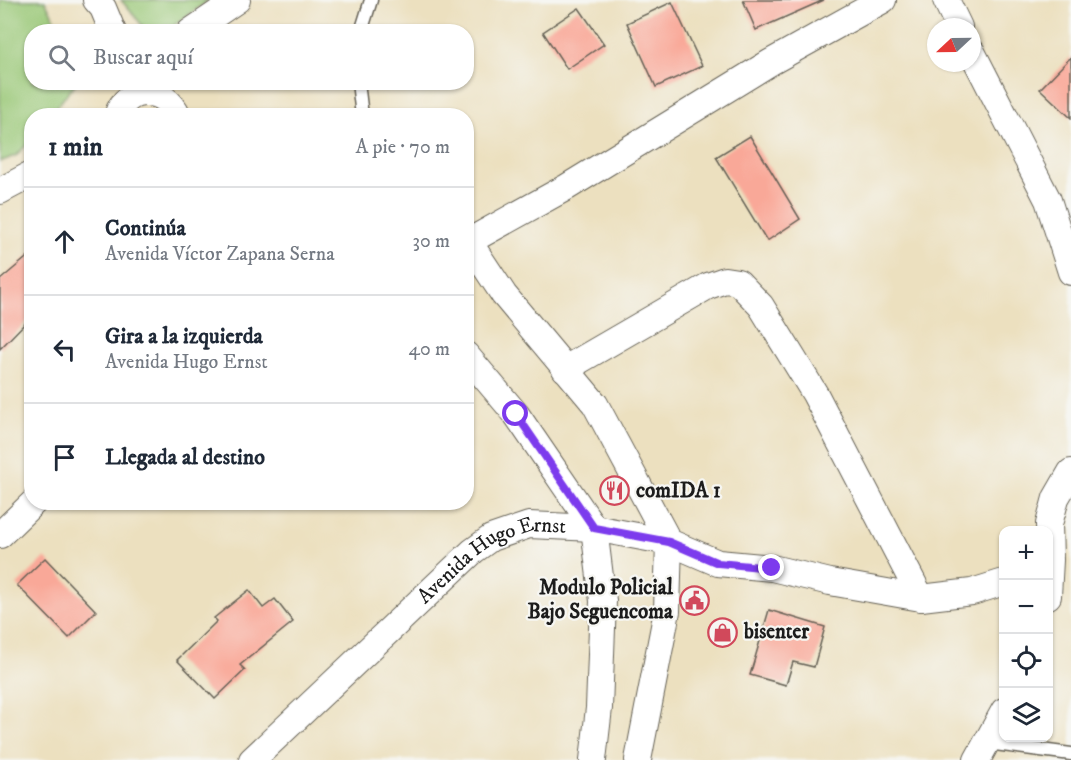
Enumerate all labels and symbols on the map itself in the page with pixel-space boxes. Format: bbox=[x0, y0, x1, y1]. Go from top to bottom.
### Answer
north arrow bbox=[927, 18, 981, 72]
route start bbox=[502, 400, 528, 426]
restaurant icon: comIDA 1 bbox=[599, 475, 631, 507]
place label: comIDA 1 bbox=[636, 478, 721, 504]
street label: Avenida Hugo Ernst bbox=[412, 511, 567, 610]
route end bbox=[758, 554, 784, 580]
place label: Modulo Policial Bajo Seguencoma bbox=[527, 575, 674, 626]
public building icon: Modulo Policial Bajo Seguencoma bbox=[678, 584, 710, 616]
shop icon: bisenter bbox=[707, 616, 739, 648]
place label: bisenter bbox=[743, 619, 810, 645]

